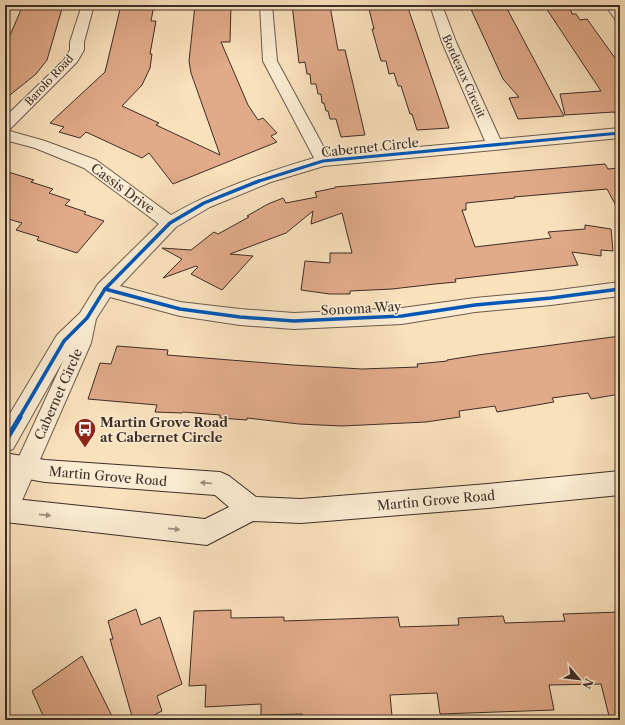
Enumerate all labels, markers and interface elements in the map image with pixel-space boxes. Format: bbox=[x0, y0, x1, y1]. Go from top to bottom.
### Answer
street label: Bordeaux Circuit bbox=[439, 32, 489, 120]
street label: Barolo Road bbox=[22, 51, 76, 108]
street label: Cabernet Circle bbox=[320, 134, 420, 160]
street label: Cassis Drive bbox=[88, 159, 158, 217]
street label: Sonoma Way bbox=[320, 298, 402, 318]
street label: Cabernet Circle bbox=[31, 346, 85, 442]
place label: Martin Grove Road at Cabernet Circle bbox=[100, 414, 228, 445]
bus stop icon: Martin Grove Road at Cabernet Circle bbox=[72, 416, 98, 449]
street label: Martin Grove Road bbox=[48, 463, 168, 489]
one-way arrow bbox=[200, 480, 212, 487]
street label: Martin Grove Road bbox=[376, 487, 496, 513]
one-way arrow bbox=[39, 511, 51, 518]
one-way arrow bbox=[168, 525, 180, 532]
north arrow bbox=[559, 659, 599, 699]
text: N bbox=[579, 676, 596, 692]

